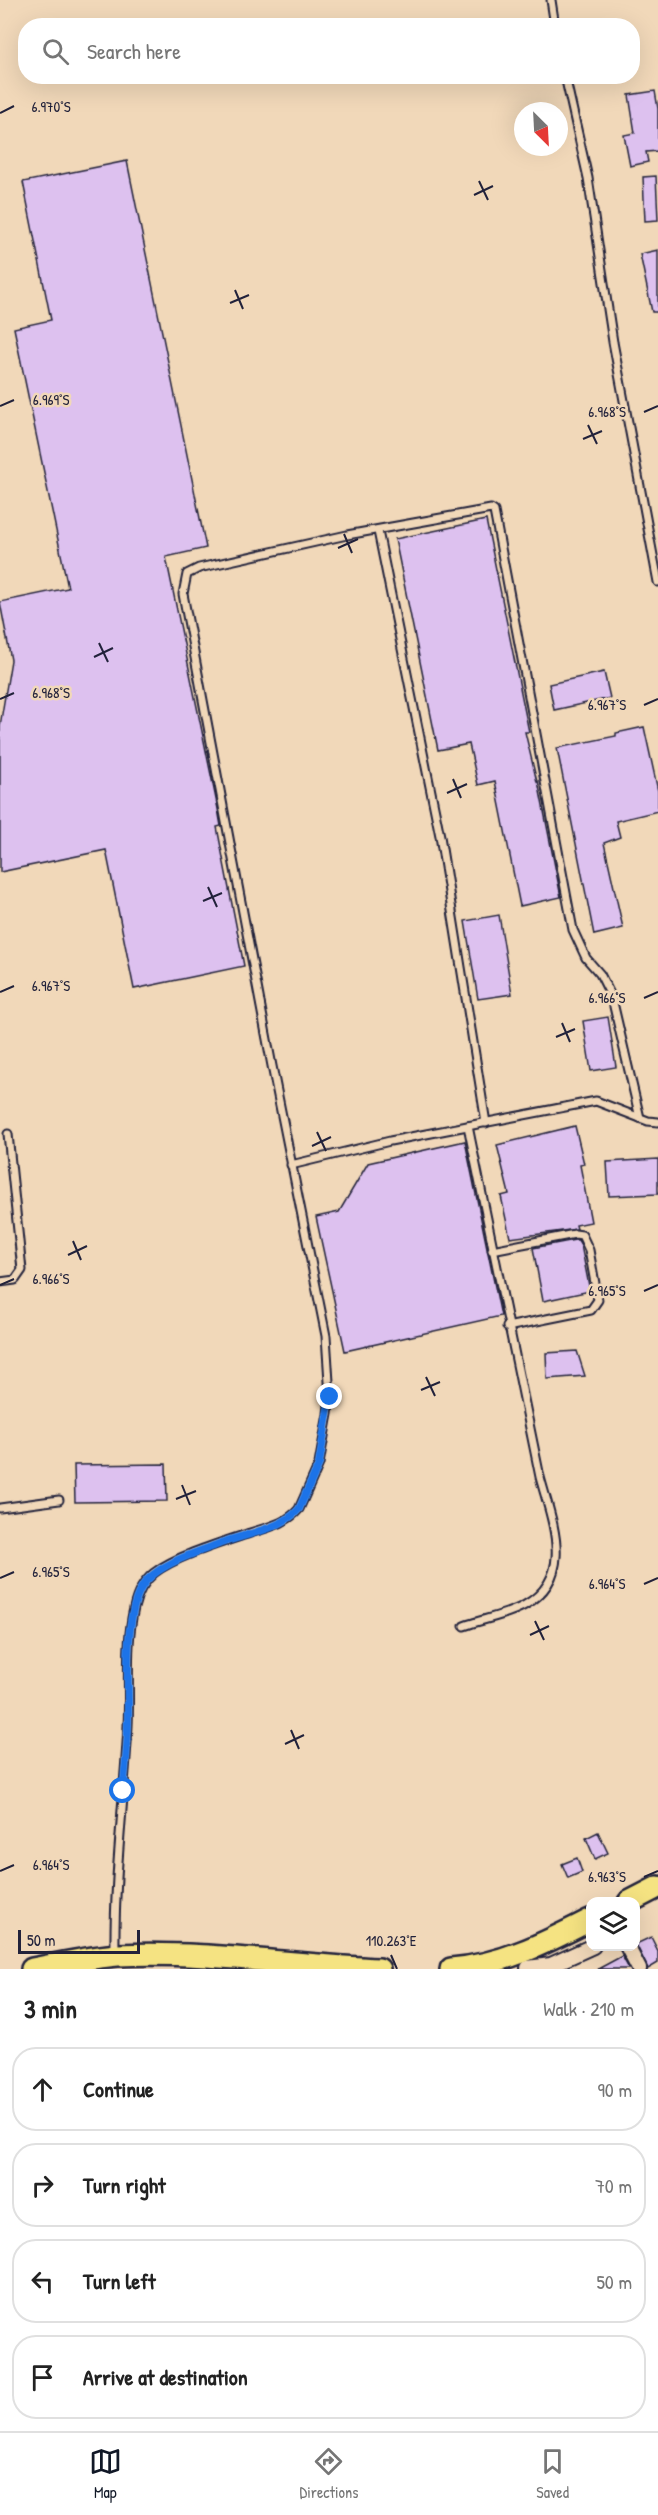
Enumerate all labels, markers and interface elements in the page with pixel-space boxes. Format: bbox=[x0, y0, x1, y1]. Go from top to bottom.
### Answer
search box bbox=[18, 18, 640, 84]
icon: search bbox=[39, 35, 72, 68]
text: Search here bbox=[87, 36, 181, 66]
text: 6.970°S bbox=[31, 96, 71, 117]
north arrow bbox=[514, 102, 568, 156]
text: 6.969°S bbox=[33, 389, 69, 410]
text: 6.968°S bbox=[588, 401, 626, 422]
text: 6.968°S bbox=[32, 682, 70, 703]
text: 6.967°S bbox=[588, 694, 626, 715]
text: 6.967°S bbox=[32, 975, 70, 996]
text: 6.966°S bbox=[588, 987, 626, 1008]
text: 6.966°S bbox=[32, 1268, 70, 1289]
text: 6.965°S bbox=[588, 1280, 626, 1301]
route end bbox=[316, 1383, 342, 1409]
text: 6.965°S bbox=[32, 1561, 70, 1582]
text: 6.964°S bbox=[589, 1573, 625, 1594]
route start bbox=[109, 1777, 135, 1803]
text: 6.964°S bbox=[33, 1854, 69, 1875]
text: 6.963°S bbox=[588, 1866, 626, 1887]
map controls bbox=[586, 1897, 640, 1951]
button: layers bbox=[586, 1897, 640, 1951]
scale bar bbox=[18, 1927, 140, 1954]
text: 50 m bbox=[27, 1929, 56, 1951]
text: 110.263°E bbox=[366, 1930, 417, 1951]
text: 3 min bbox=[24, 1991, 77, 2026]
text: Walk · 210 m bbox=[543, 1995, 634, 2022]
icon: ahead bbox=[26, 2073, 59, 2106]
text: Continue bbox=[83, 2074, 154, 2104]
text: 90 m bbox=[598, 2076, 632, 2103]
icon: right bbox=[26, 2169, 59, 2202]
text: Turn right bbox=[83, 2170, 166, 2200]
text: 70 m bbox=[595, 2172, 632, 2199]
icon: left bbox=[26, 2265, 59, 2298]
text: Turn left bbox=[83, 2266, 156, 2296]
text: 50 m bbox=[596, 2268, 632, 2295]
icon: arrive bbox=[26, 2361, 59, 2394]
text: Arrive at destination bbox=[83, 2362, 248, 2392]
tab: Map bbox=[89, 2445, 122, 2503]
tab: Directions bbox=[300, 2445, 358, 2503]
tab: Saved bbox=[536, 2445, 569, 2503]

